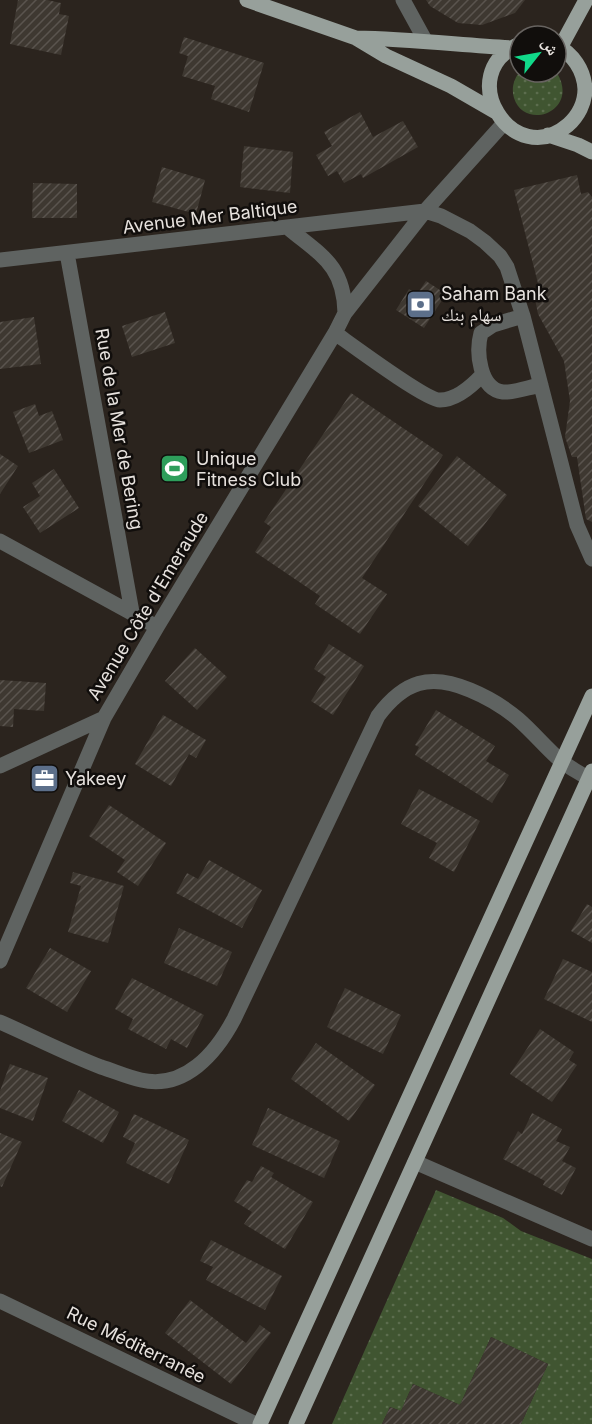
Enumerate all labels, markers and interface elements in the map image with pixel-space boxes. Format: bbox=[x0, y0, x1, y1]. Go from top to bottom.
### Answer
north arrow bbox=[508, 24, 568, 84]
text: ش bbox=[538, 34, 564, 59]
street label: Avenue Mer Baltique bbox=[121, 195, 298, 238]
place label: Saham Bank سهام بنك bbox=[441, 283, 547, 327]
bank icon: Saham Bank سهام بنك bbox=[404, 288, 436, 320]
street label: Rue de la Mer de Bering bbox=[91, 326, 148, 531]
place label: Unique Fitness Club bbox=[196, 448, 301, 490]
sports icon: Unique Fitness Club bbox=[159, 453, 191, 485]
street label: Avenue Côte d'Emeraude bbox=[83, 508, 212, 704]
office icon: Yakeey bbox=[28, 763, 60, 795]
place label: Yakeey bbox=[65, 768, 126, 789]
street label: Rue Méditerranée bbox=[63, 1302, 209, 1387]

